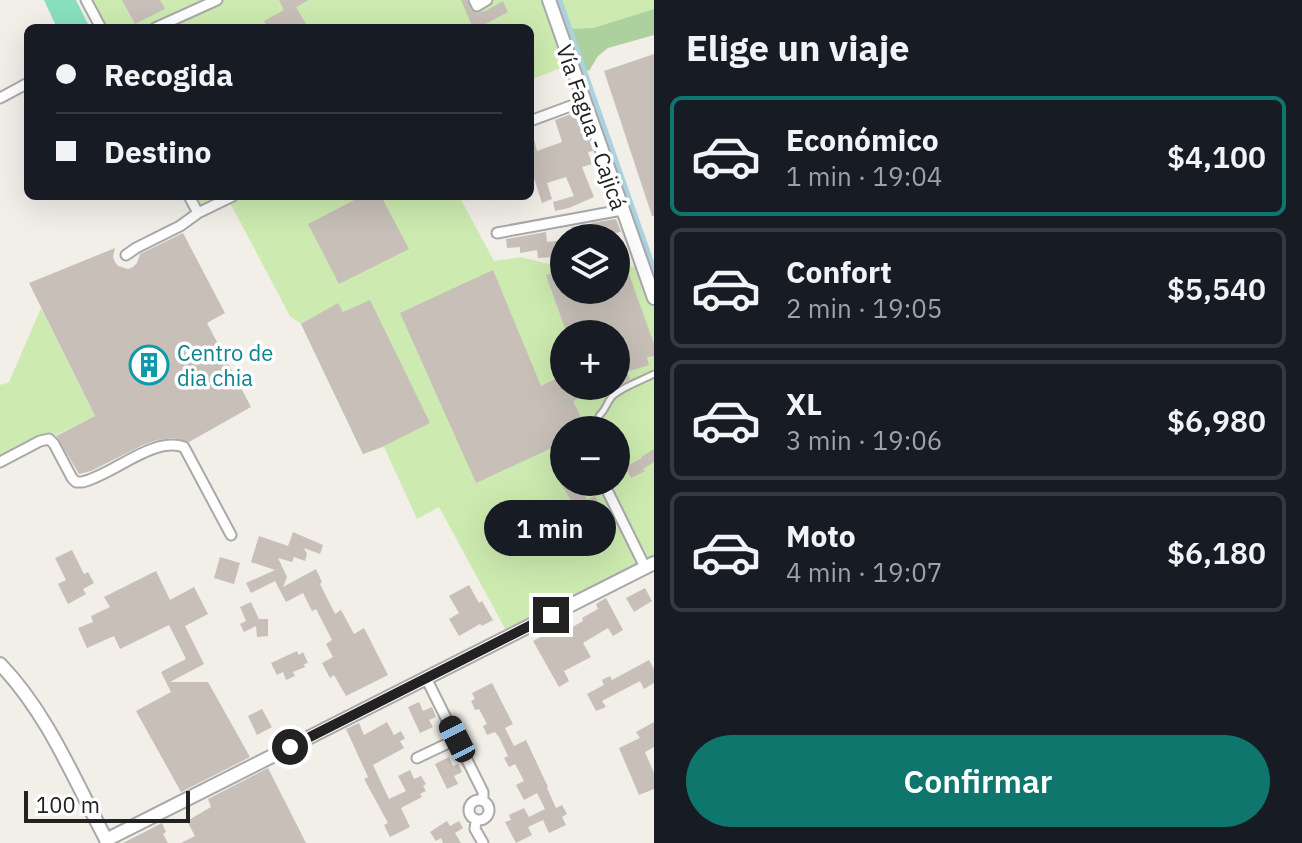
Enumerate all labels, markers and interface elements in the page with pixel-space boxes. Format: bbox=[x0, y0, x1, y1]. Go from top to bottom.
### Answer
text: Elige un viaje bbox=[686, 24, 910, 71]
street label: Vía Fagua - Cajicá bbox=[550, 40, 634, 214]
text: Recogida bbox=[104, 55, 233, 94]
icon: car bbox=[690, 120, 762, 192]
text: Económico bbox=[786, 120, 939, 159]
text: Destino bbox=[104, 132, 212, 171]
text: $4,100 bbox=[1167, 137, 1266, 176]
text: 1 min · 19:04 bbox=[786, 159, 942, 193]
map controls bbox=[550, 224, 630, 496]
button: layers bbox=[550, 224, 630, 304]
icon: car bbox=[690, 252, 762, 324]
text: Confort bbox=[786, 252, 892, 291]
text: $5,540 bbox=[1167, 269, 1266, 308]
text: 2 min · 19:05 bbox=[786, 291, 942, 325]
button: + bbox=[550, 320, 630, 400]
place label: Centro de dia chia bbox=[177, 338, 273, 392]
building icon: Centro de dia chia bbox=[128, 344, 170, 386]
icon: car bbox=[690, 384, 762, 456]
text: XL bbox=[786, 384, 822, 423]
text: $6,980 bbox=[1167, 401, 1266, 440]
button: − bbox=[550, 416, 630, 496]
text: 3 min · 19:06 bbox=[786, 423, 942, 457]
callout: 1 min bbox=[485, 499, 617, 555]
text: 1 min bbox=[516, 511, 584, 545]
icon: car bbox=[690, 516, 762, 588]
text: Moto bbox=[786, 516, 856, 555]
text: $6,180 bbox=[1167, 533, 1266, 572]
text: 4 min · 19:07 bbox=[786, 555, 942, 589]
route end bbox=[533, 597, 569, 633]
car bbox=[435, 712, 479, 766]
route start bbox=[272, 729, 308, 765]
button: Confirmar bbox=[686, 735, 1270, 827]
scale bar bbox=[24, 787, 190, 823]
text: 100 m bbox=[36, 790, 100, 819]

